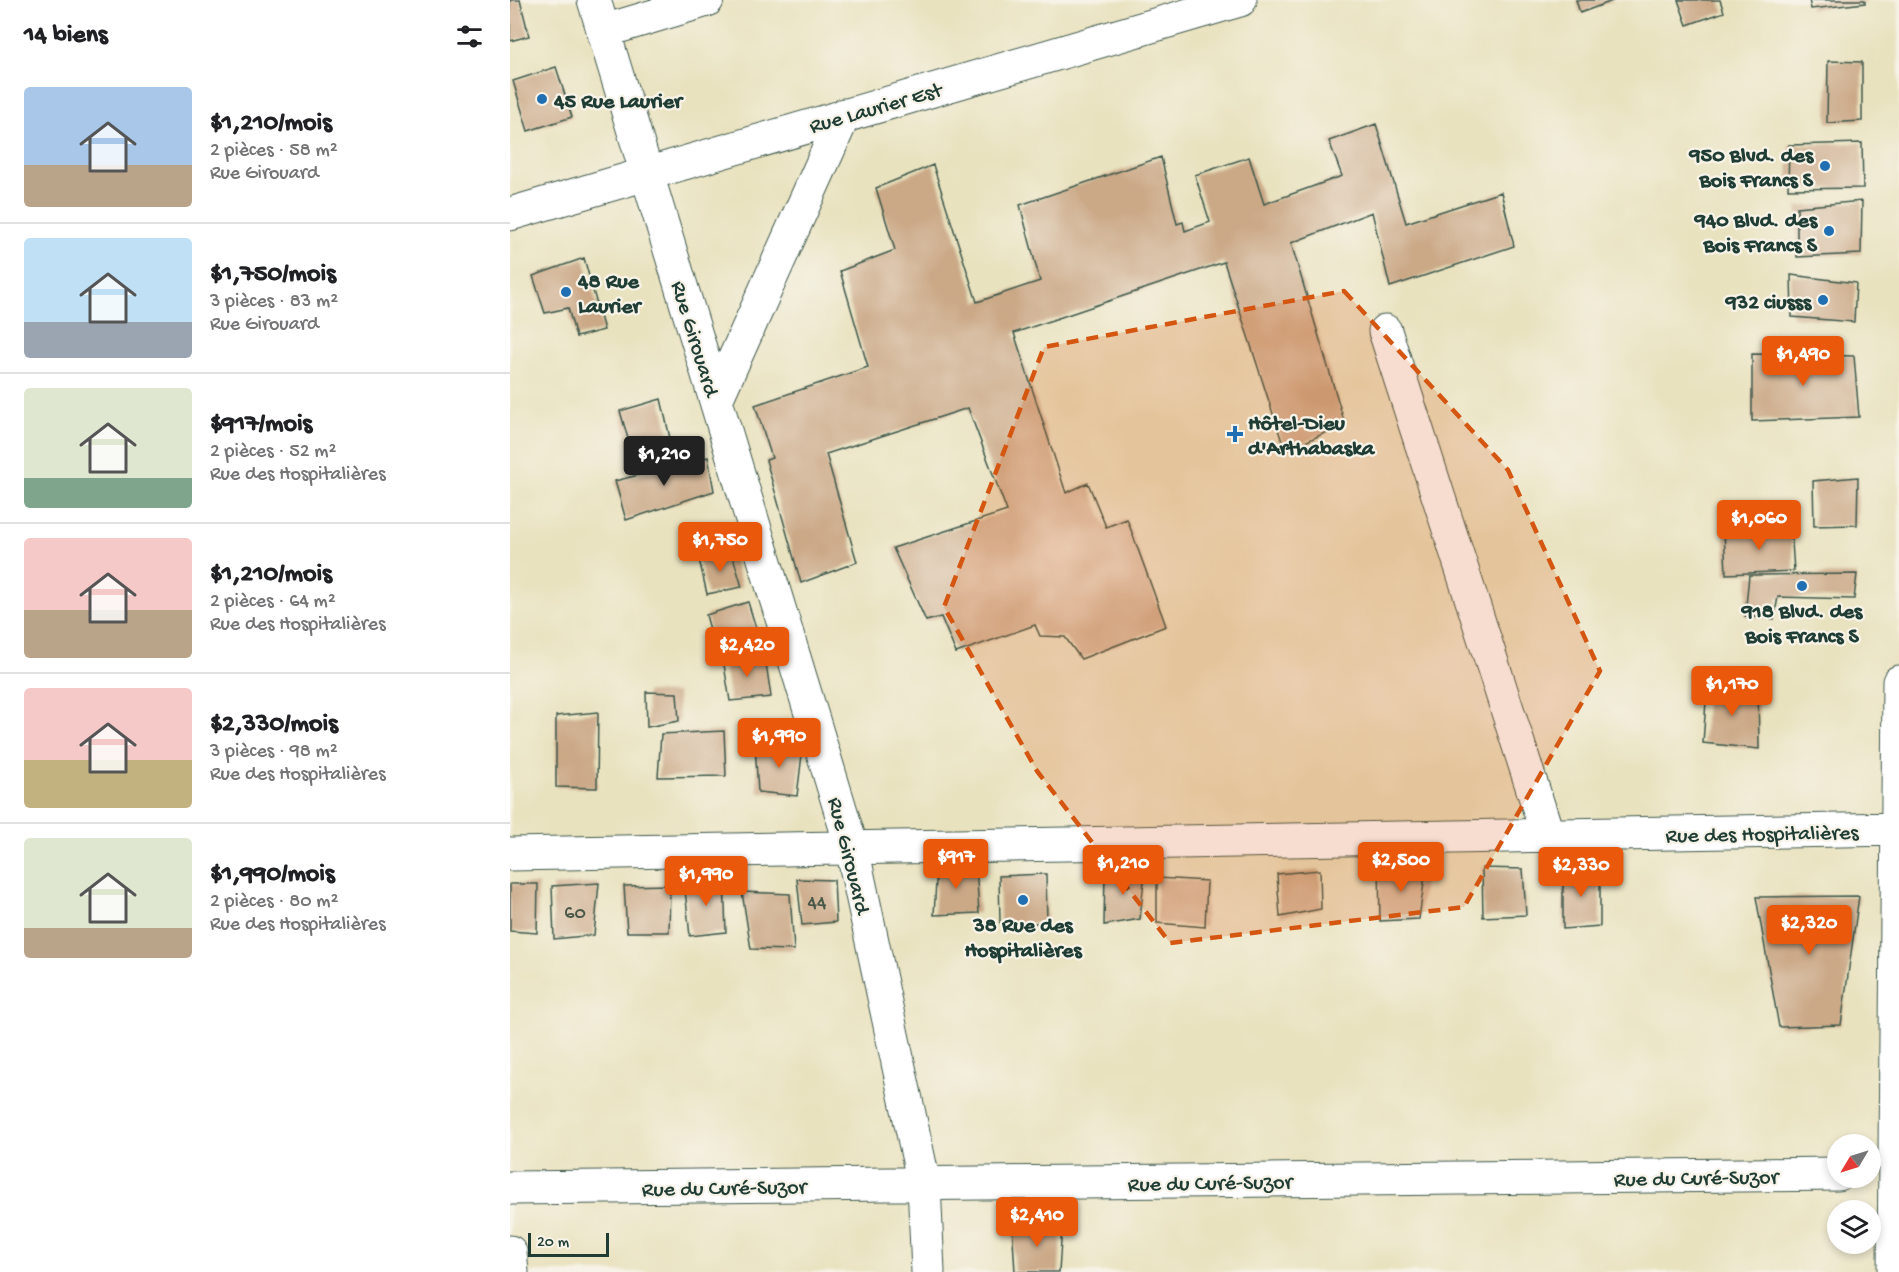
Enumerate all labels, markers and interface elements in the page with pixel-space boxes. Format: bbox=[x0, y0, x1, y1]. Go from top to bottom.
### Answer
icon: filters bbox=[453, 20, 486, 53]
text: 14 biens bbox=[24, 21, 108, 52]
street label: Rue Laurier Est bbox=[807, 78, 947, 141]
place label: 45 Rue Laurier bbox=[553, 90, 684, 116]
marker: 45 Rue Laurier bbox=[535, 92, 549, 106]
text: $1,210/mois bbox=[210, 109, 332, 140]
icon: home bbox=[72, 111, 144, 183]
text: 2 pièces · 58 m² bbox=[210, 140, 338, 163]
place label: 950 Blvd. des Bois Francs S bbox=[1689, 144, 1815, 195]
marker: 950 Blvd. des Bois Francs S bbox=[1818, 159, 1832, 173]
text: Rue Girouard bbox=[210, 163, 319, 186]
place label: 940 Blvd. des Bois Francs S bbox=[1694, 209, 1819, 260]
marker: 940 Blvd. des Bois Francs S bbox=[1822, 224, 1836, 238]
text: $1,750/mois bbox=[210, 260, 336, 291]
icon: home bbox=[72, 262, 144, 334]
place label: 48 Rue Laurier bbox=[577, 270, 643, 321]
street label: Rue Girouard bbox=[663, 278, 724, 402]
marker: 48 Rue Laurier bbox=[559, 285, 573, 299]
text: 3 pièces · 83 m² bbox=[210, 291, 338, 314]
place label: 932 ciusss bbox=[1725, 291, 1813, 317]
marker: 932 ciusss bbox=[1816, 293, 1830, 307]
text: Rue Girouard bbox=[210, 314, 319, 337]
pin: $1,490 bbox=[1754, 336, 1852, 387]
text: $1,490 bbox=[1776, 344, 1830, 367]
text: $917/mois bbox=[210, 410, 312, 441]
icon: home bbox=[72, 412, 144, 484]
place label: Hôtel-Dieu d'Arthabaska bbox=[1248, 412, 1376, 463]
marker: Hôtel-Dieu d'Arthabaska bbox=[1226, 425, 1244, 443]
pin: $1,210 bbox=[615, 436, 713, 487]
text: 2 pièces · 52 m² bbox=[210, 441, 336, 464]
text: $1,210 bbox=[638, 444, 690, 467]
text: Rue des Hospitalières bbox=[210, 464, 386, 487]
pin: $1,060 bbox=[1710, 500, 1808, 551]
text: $1,060 bbox=[1731, 508, 1787, 531]
pin: $1,750 bbox=[671, 522, 769, 573]
text: $1,750 bbox=[692, 530, 748, 553]
text: $1,210/mois bbox=[210, 560, 332, 591]
icon: home bbox=[72, 562, 144, 634]
marker: 918 Blvd. des Bois Francs S bbox=[1795, 579, 1809, 593]
text: 2 pièces · 64 m² bbox=[210, 591, 336, 614]
place label: 918 Blvd. des Bois Francs S bbox=[1741, 600, 1864, 651]
text: Rue des Hospitalières bbox=[210, 614, 386, 637]
pin: $2,420 bbox=[698, 627, 796, 678]
text: $2,420 bbox=[719, 635, 775, 658]
pin: $1,170 bbox=[1683, 666, 1781, 717]
text: $1,170 bbox=[1705, 674, 1759, 697]
text: $2,330/mois bbox=[210, 710, 338, 741]
icon: home bbox=[72, 712, 144, 784]
pin: $1,990 bbox=[730, 718, 828, 769]
text: $1,990 bbox=[752, 726, 806, 749]
text: 3 pièces · 98 m² bbox=[210, 741, 338, 764]
text: Rue des Hospitalières bbox=[210, 764, 386, 787]
street label: Rue Girouard bbox=[820, 795, 875, 919]
street label: Rue des Hospitalières bbox=[1665, 821, 1860, 851]
pin: $917 bbox=[920, 839, 992, 890]
pin: $2,500 bbox=[1352, 842, 1450, 893]
pin: $1,210 bbox=[1074, 845, 1172, 896]
text: $917 bbox=[937, 847, 975, 870]
pin: $2,330 bbox=[1532, 847, 1630, 898]
text: $2,500 bbox=[1372, 850, 1430, 873]
text: $1,210 bbox=[1097, 853, 1149, 876]
text: $2,330 bbox=[1552, 855, 1610, 878]
pin: $1,990 bbox=[657, 856, 755, 907]
text: $1,990/mois bbox=[210, 860, 335, 891]
icon: home bbox=[72, 862, 144, 934]
text: $1,990 bbox=[679, 864, 733, 887]
text: 2 pièces · 80 m² bbox=[210, 891, 338, 914]
house number: 44 bbox=[808, 893, 827, 916]
marker: 38 Rue des Hospitalières bbox=[1016, 893, 1030, 907]
house number: 60 bbox=[564, 903, 586, 926]
pin: $2,320 bbox=[1760, 905, 1858, 956]
text: $2,320 bbox=[1781, 913, 1837, 936]
text: Rue des Hospitalières bbox=[210, 914, 386, 937]
place label: 38 Rue des Hospitalières bbox=[964, 914, 1083, 965]
north arrow bbox=[1827, 1134, 1881, 1188]
map controls bbox=[1827, 1134, 1881, 1254]
street label: Rue du Curé-Suzor bbox=[1614, 1166, 1781, 1194]
street label: Rue du Curé-Suzor bbox=[1128, 1171, 1295, 1199]
street label: Rue du Curé-Suzor bbox=[642, 1176, 809, 1204]
pin: $2,410 bbox=[988, 1197, 1086, 1248]
button: layers bbox=[1827, 1200, 1881, 1254]
text: $2,410 bbox=[1010, 1205, 1064, 1228]
scale bar bbox=[528, 1230, 609, 1258]
text: 20 m bbox=[537, 1234, 569, 1253]

